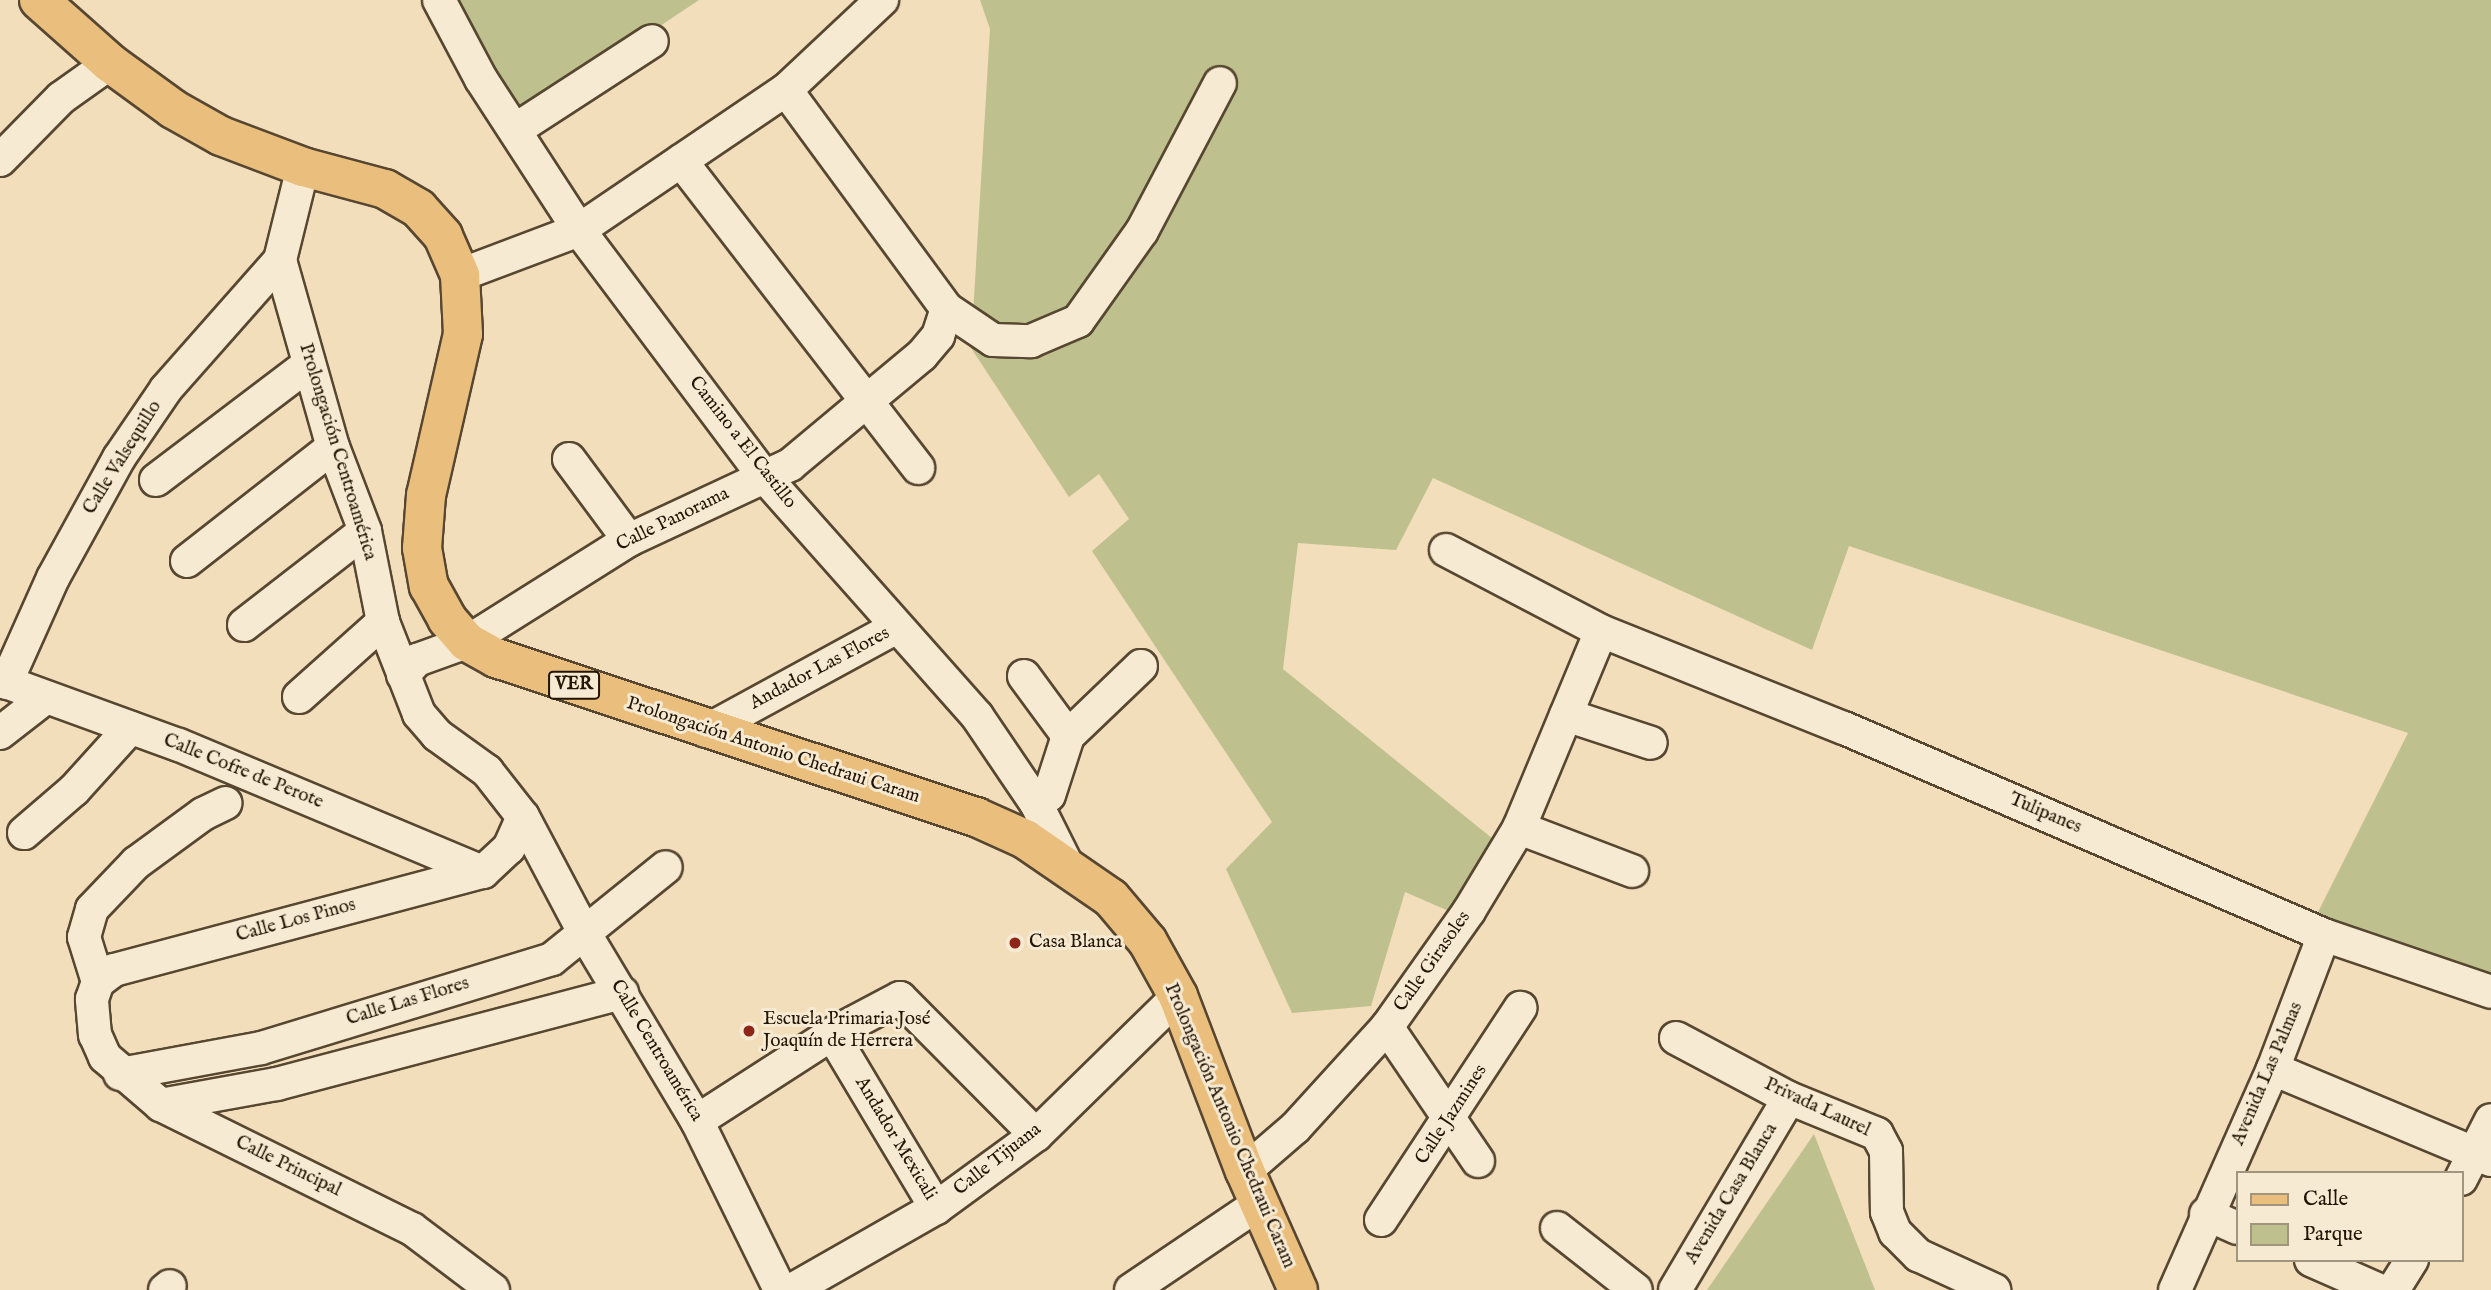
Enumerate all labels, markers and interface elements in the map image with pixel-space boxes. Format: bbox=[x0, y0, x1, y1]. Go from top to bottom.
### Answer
street label: Prolongación Centroamérica bbox=[293, 341, 381, 563]
street label: Camino a El Castillo bbox=[683, 372, 801, 514]
street label: Calle Valsequillo bbox=[79, 397, 167, 519]
street label: Calle Panorama bbox=[613, 483, 733, 557]
street label: Andador Las Flores bbox=[746, 623, 894, 715]
road number: VER bbox=[548, 670, 600, 700]
street label: Prolongación Antonio Chedraui Caram bbox=[623, 693, 923, 809]
street label: Calle Cofre de Perote bbox=[160, 730, 326, 814]
street label: Tulipanes bbox=[2005, 789, 2085, 839]
street label: Calle Los Pinos bbox=[234, 894, 358, 948]
street label: Calle Girasoles bbox=[1390, 907, 1476, 1017]
place label: Casa Blanca bbox=[1029, 932, 1122, 954]
marker: Casa Blanca bbox=[1007, 935, 1023, 951]
street label: Calle Las Flores bbox=[344, 972, 472, 1032]
street label: Calle Centroamérica bbox=[605, 976, 707, 1126]
street label: Prolongación Antonio Chedraui Caram bbox=[1159, 980, 1299, 1272]
street label: Avenida Las Palmas bbox=[2228, 999, 2308, 1149]
place label: Escuela Primaria José Joaquín de Herrera bbox=[763, 1009, 930, 1053]
marker: Escuela Primaria José Joaquín de Herrera bbox=[741, 1023, 757, 1039]
street label: Calle Jazmines bbox=[1411, 1061, 1493, 1169]
street label: Andador Mexicali bbox=[849, 1073, 941, 1205]
street label: Privada Laurel bbox=[1760, 1073, 1874, 1143]
street label: Calle Tijuana bbox=[950, 1119, 1046, 1201]
street label: Avenida Casa Blanca bbox=[1681, 1119, 1783, 1269]
street label: Calle Principal bbox=[231, 1132, 345, 1202]
legend bbox=[2236, 1171, 2463, 1262]
text: Calle bbox=[2303, 1186, 2348, 1213]
text: Parque bbox=[2303, 1221, 2363, 1248]

